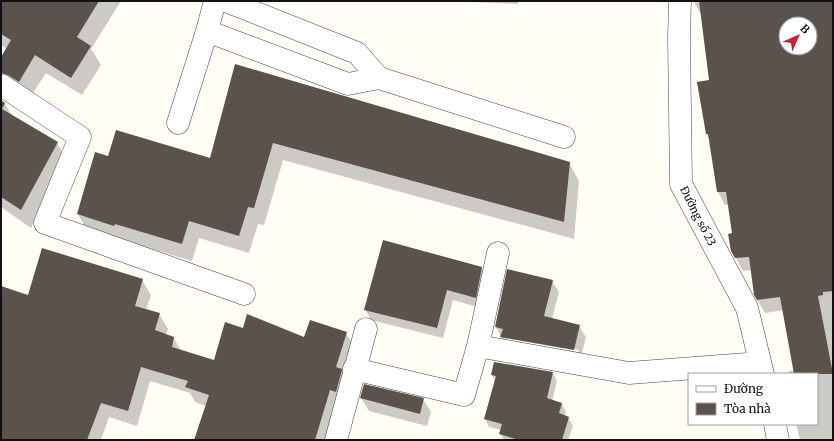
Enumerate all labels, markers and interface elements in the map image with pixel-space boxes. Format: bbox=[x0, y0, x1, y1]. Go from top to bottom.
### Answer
north arrow bbox=[778, 16, 818, 56]
text: B bbox=[797, 21, 813, 37]
street label: Đường số 23 bbox=[677, 184, 719, 248]
legend bbox=[688, 373, 818, 425]
text: Đường bbox=[724, 381, 764, 396]
text: Tòa nhà bbox=[724, 401, 771, 416]

